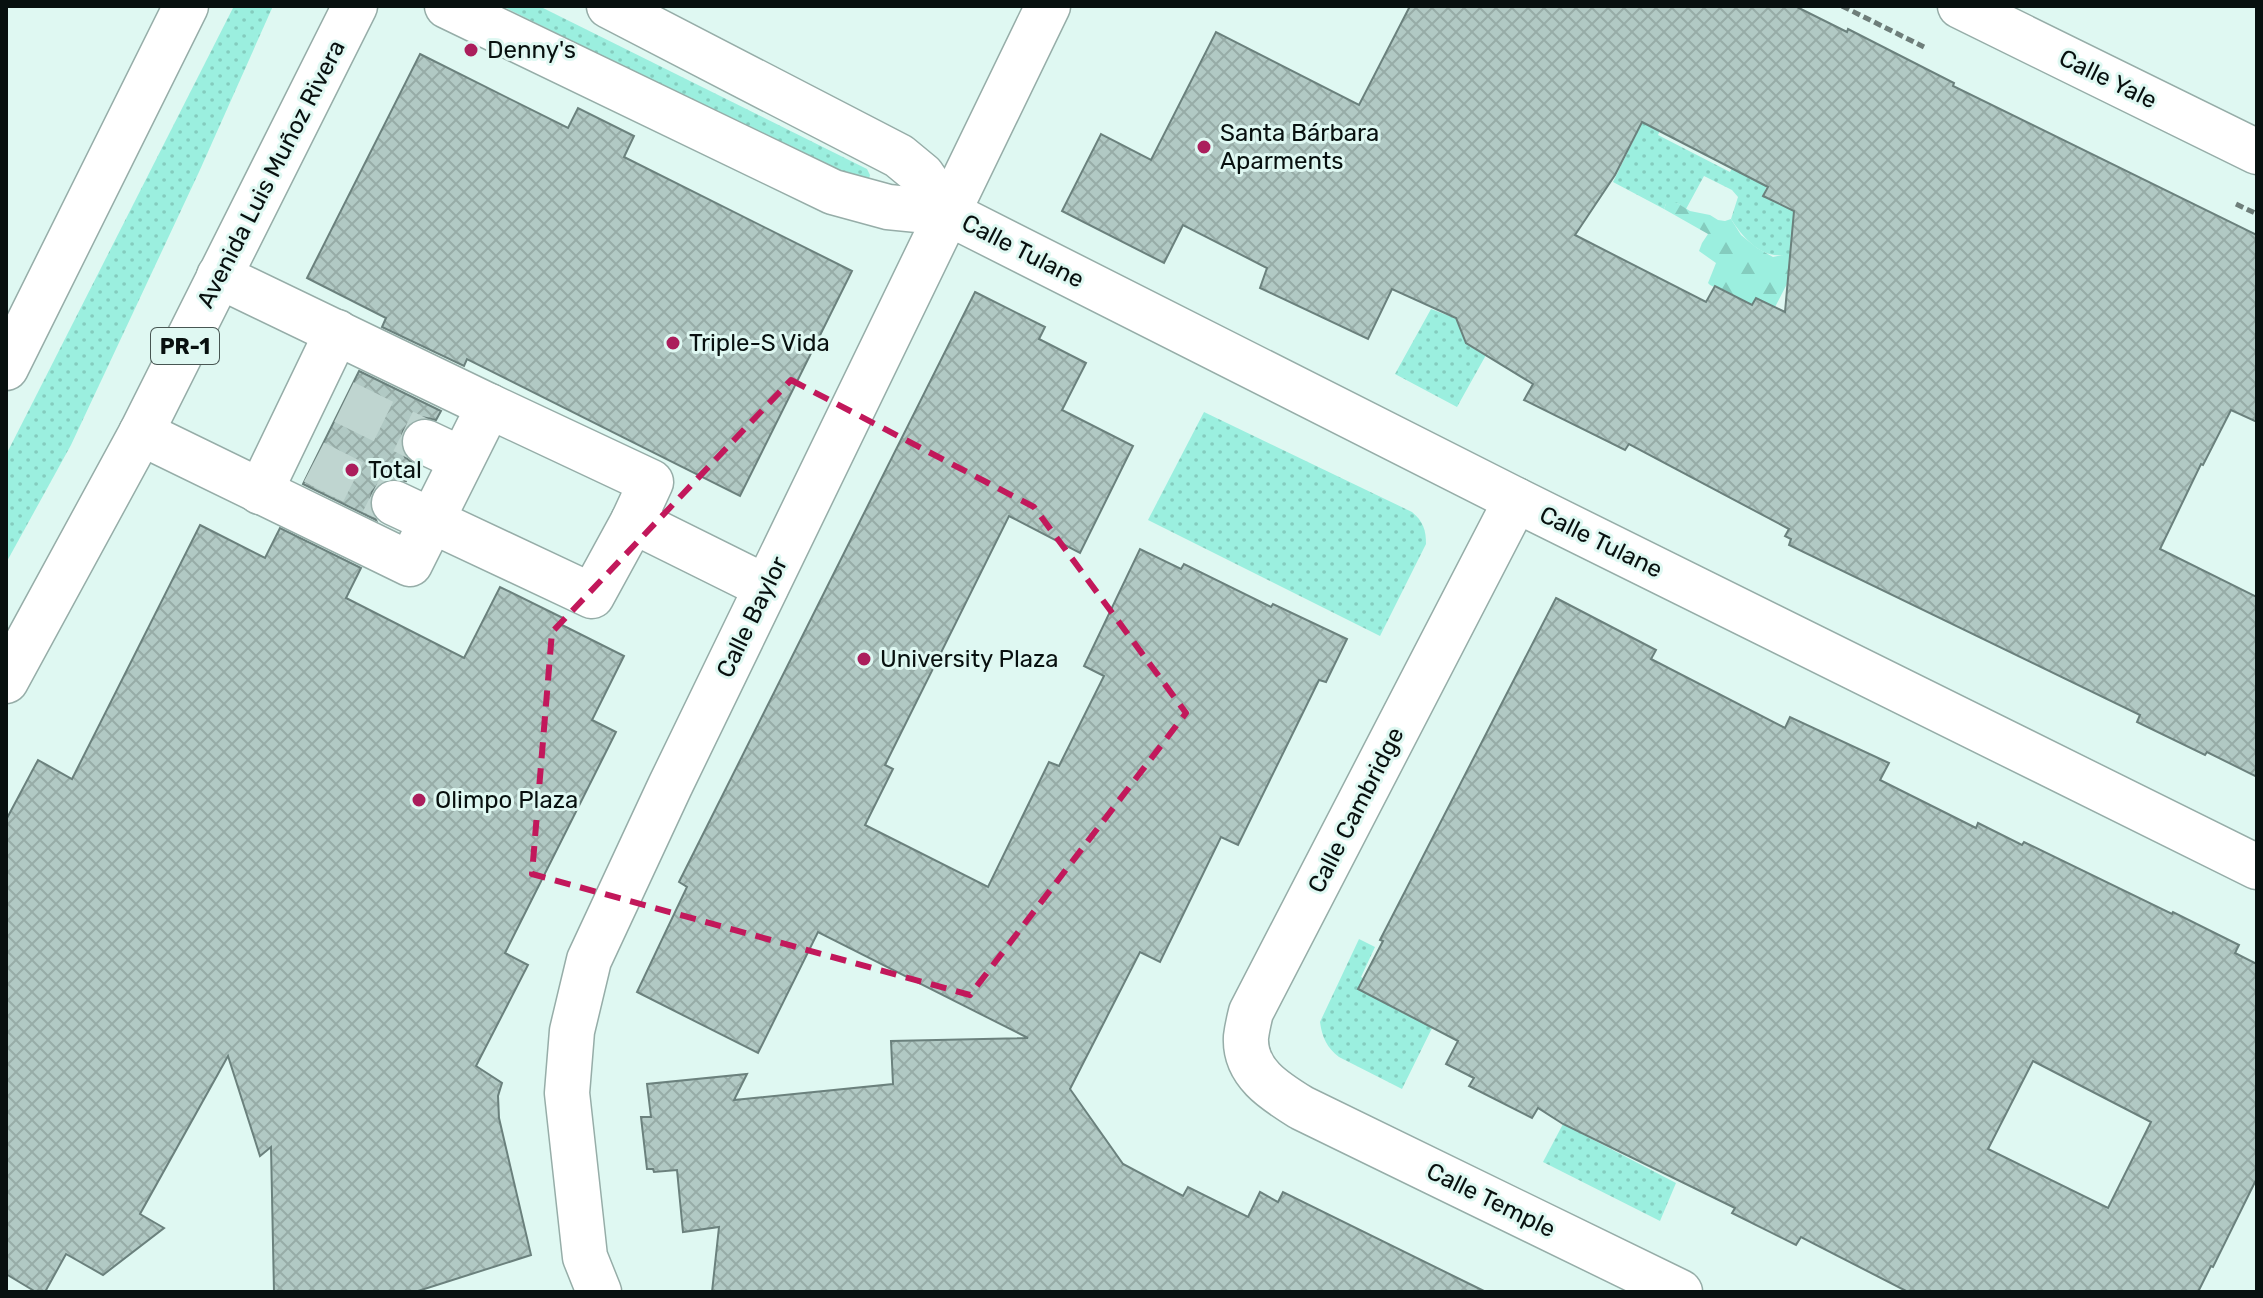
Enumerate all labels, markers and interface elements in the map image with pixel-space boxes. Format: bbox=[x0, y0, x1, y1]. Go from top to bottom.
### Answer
street label: Avenida Luis Muñoz Rivera bbox=[191, 35, 351, 313]
place label: Denny's bbox=[487, 36, 576, 64]
marker: Denny's bbox=[462, 41, 480, 59]
street label: Calle Yale bbox=[2055, 43, 2161, 115]
place label: Santa Bárbara Aparments bbox=[1220, 119, 1379, 175]
marker: Santa Bárbara Aparments bbox=[1195, 138, 1213, 156]
street label: Calle Tulane bbox=[957, 208, 1089, 294]
road number: PR-1 bbox=[151, 328, 219, 364]
place label: Triple-S Vida bbox=[689, 329, 830, 357]
marker: Triple-S Vida bbox=[664, 334, 682, 352]
place label: Total bbox=[368, 456, 422, 484]
marker: Total bbox=[343, 461, 361, 479]
street label: Calle Tulane bbox=[1535, 500, 1667, 584]
street label: Calle Baylor bbox=[711, 552, 793, 682]
place label: University Plaza bbox=[880, 645, 1058, 673]
marker: University Plaza bbox=[855, 650, 873, 668]
street label: Calle Cambridge bbox=[1302, 723, 1410, 897]
place label: Olimpo Plaza bbox=[435, 786, 578, 814]
marker: Olimpo Plaza bbox=[410, 791, 428, 809]
street label: Calle Temple bbox=[1422, 1157, 1560, 1243]

